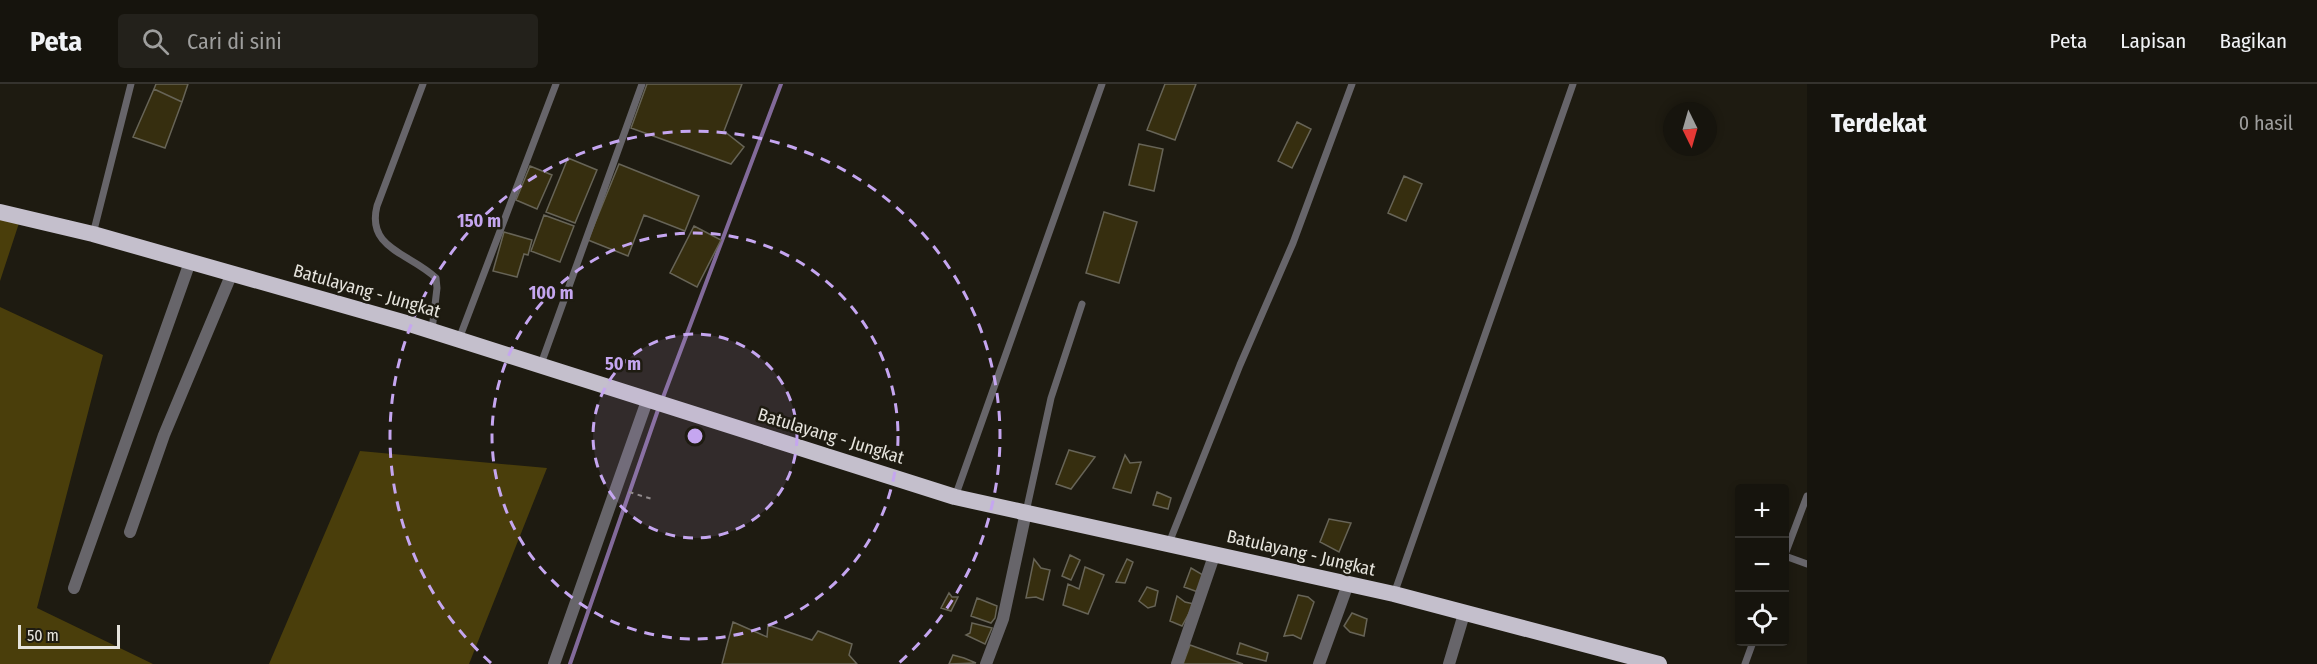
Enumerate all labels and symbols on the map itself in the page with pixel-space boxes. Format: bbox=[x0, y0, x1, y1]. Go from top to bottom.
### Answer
north arrow bbox=[1663, 102, 1717, 156]
text: 150 m bbox=[457, 210, 501, 232]
street label: Batulayang - Jungkat bbox=[291, 259, 443, 323]
text: 100 m bbox=[529, 282, 573, 304]
text: 50 m bbox=[605, 353, 641, 375]
street label: Batulayang - Jungkat bbox=[755, 403, 907, 469]
centre of rings bbox=[685, 426, 705, 446]
street label: Batulayang - Jungkat bbox=[1225, 525, 1378, 581]
scale bar bbox=[18, 622, 120, 650]

